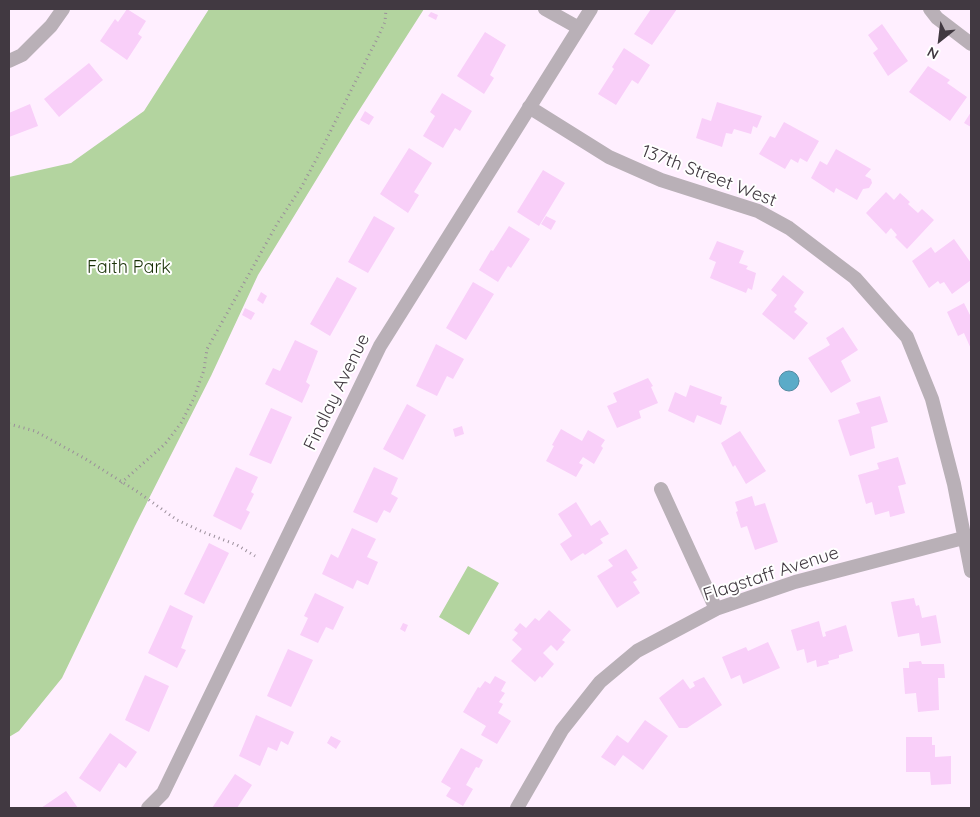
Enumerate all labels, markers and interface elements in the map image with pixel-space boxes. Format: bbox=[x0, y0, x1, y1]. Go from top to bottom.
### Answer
north arrow bbox=[915, 15, 965, 65]
text: N bbox=[924, 43, 942, 63]
street label: 137th Street West bbox=[639, 140, 779, 212]
park label: Faith Park bbox=[87, 257, 171, 279]
street label: Findlay Avenue bbox=[299, 330, 375, 454]
street label: Flagstaff Avenue bbox=[701, 542, 841, 606]

